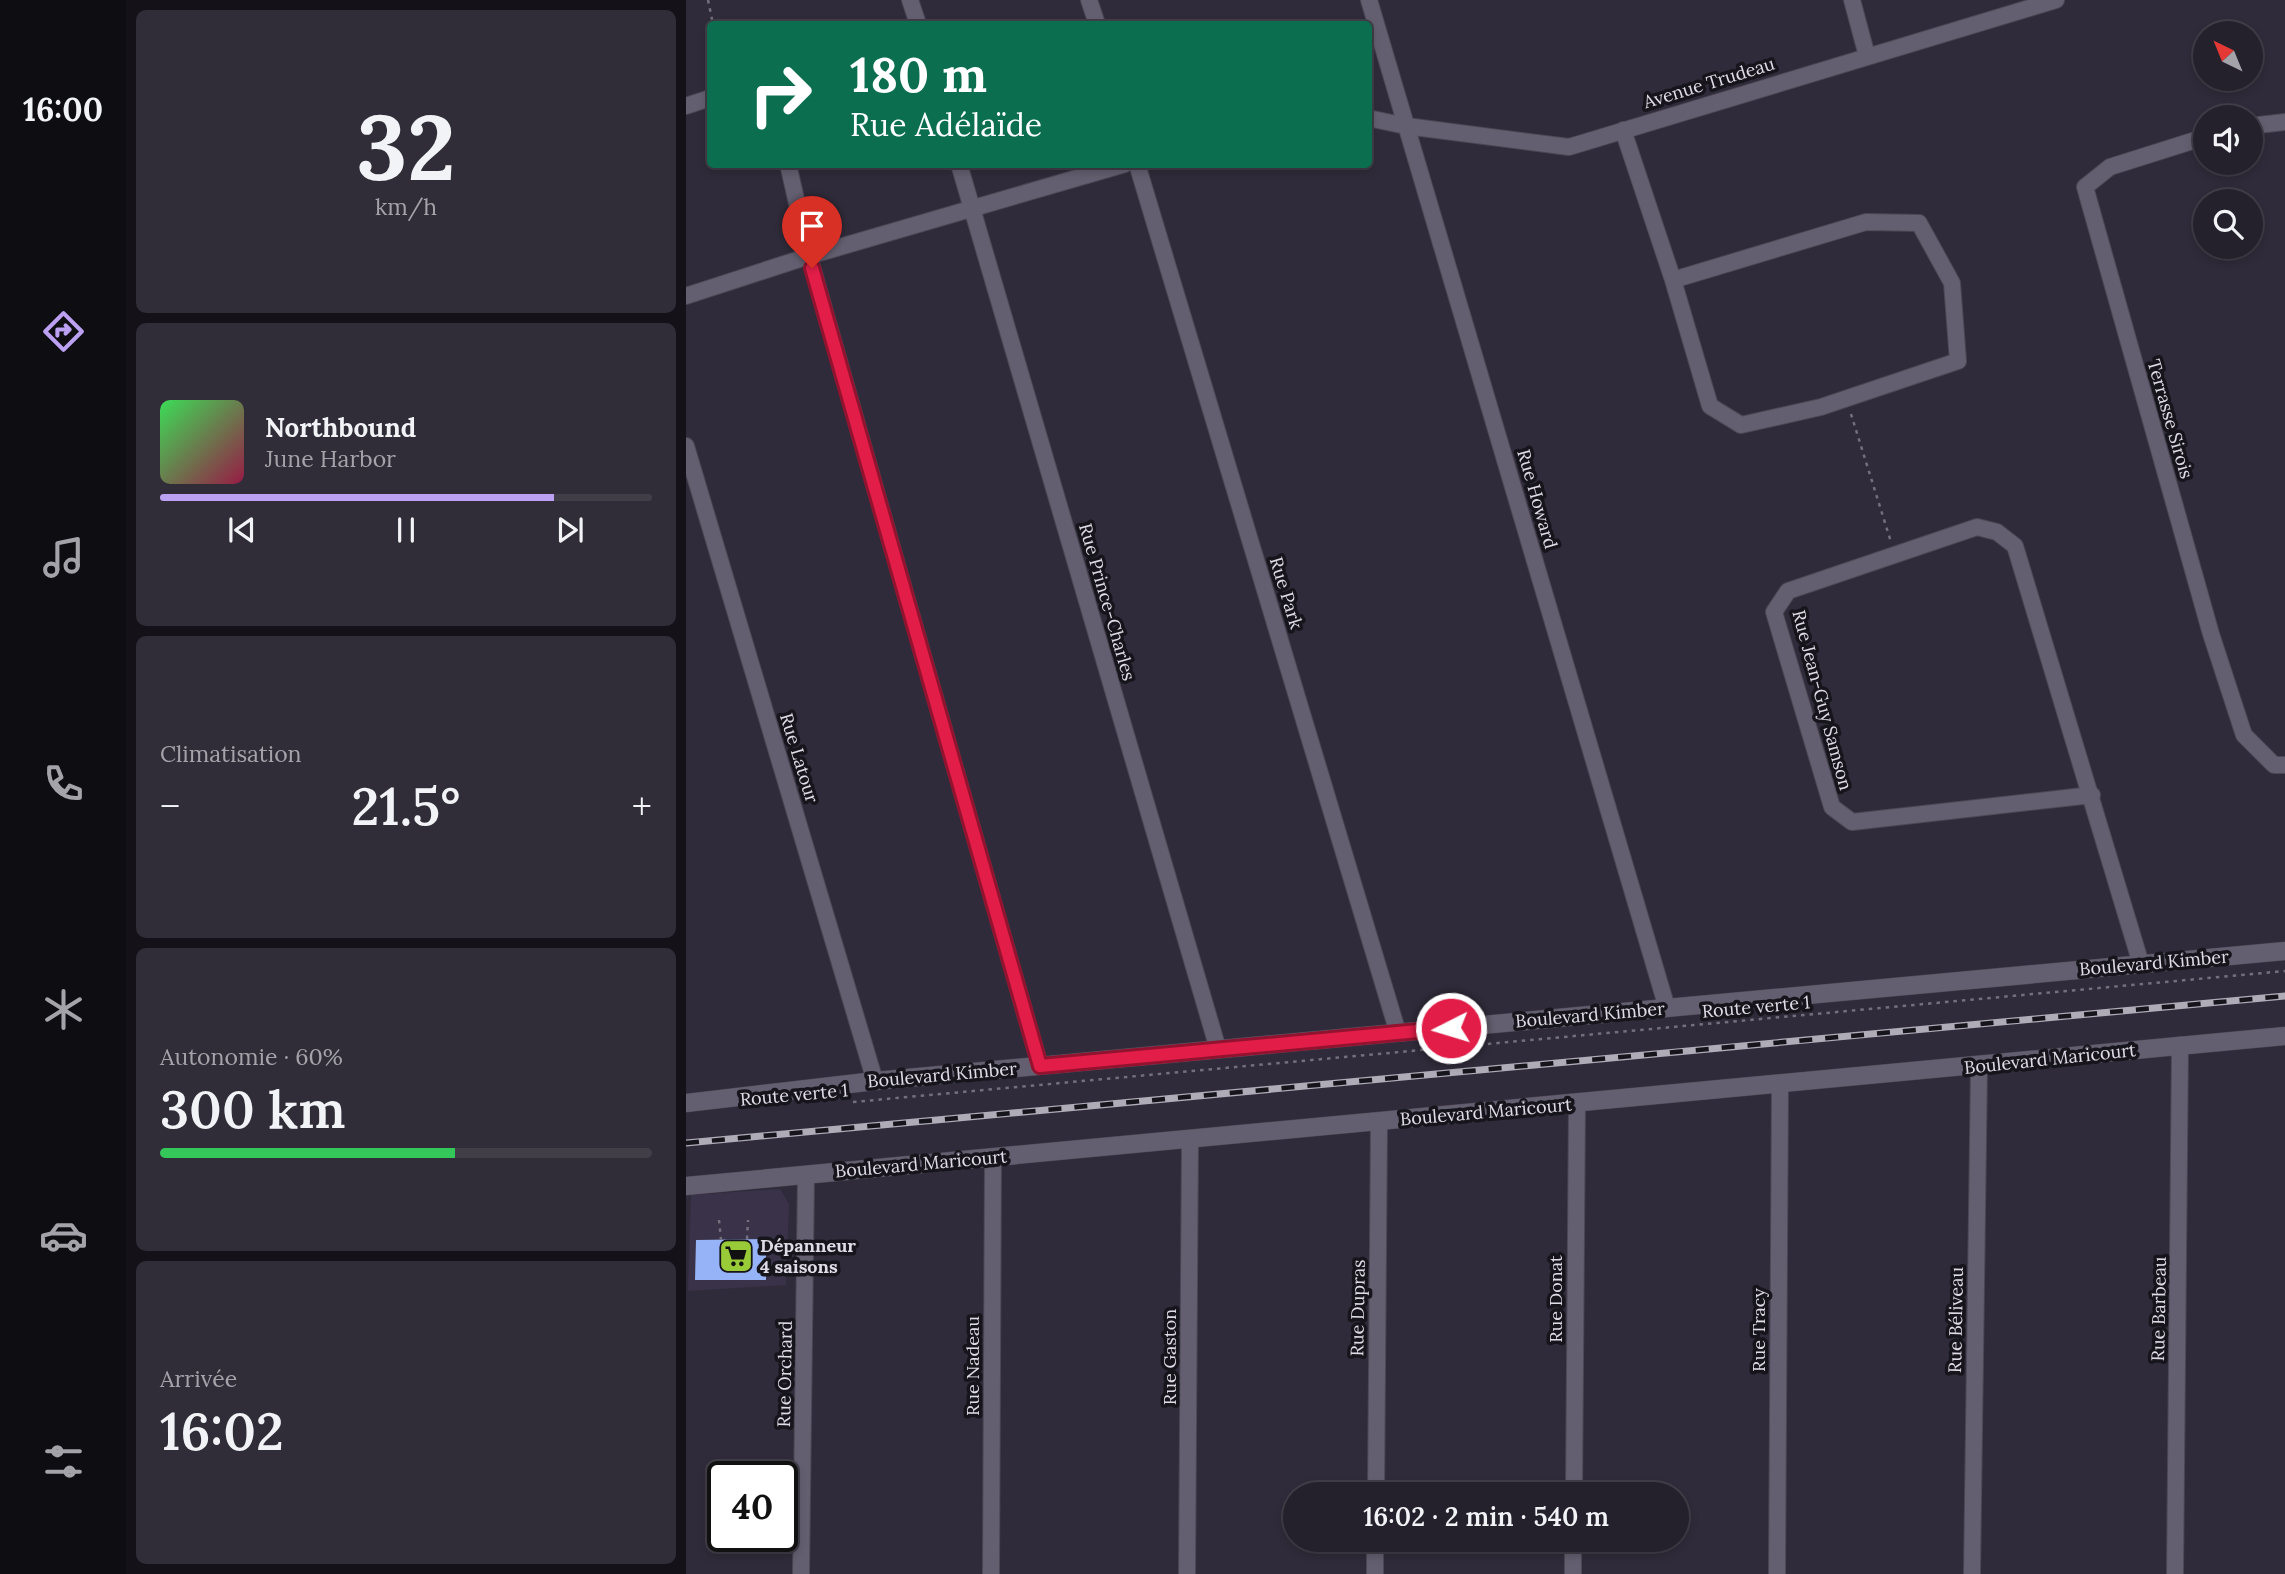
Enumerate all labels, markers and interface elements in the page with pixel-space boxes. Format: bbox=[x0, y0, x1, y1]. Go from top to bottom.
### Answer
north arrow bbox=[2193, 21, 2263, 91]
map controls bbox=[2193, 21, 2263, 259]
text: 180 m bbox=[850, 43, 987, 105]
icon: right bbox=[735, 49, 826, 140]
street label: Avenue Trudeau bbox=[1639, 52, 1777, 114]
text: 32 bbox=[356, 88, 456, 205]
text: 16:00 bbox=[23, 89, 103, 130]
text: Rue Adélaïde bbox=[850, 104, 1042, 145]
button: sound bbox=[2193, 105, 2263, 175]
button: search bbox=[2193, 189, 2263, 259]
text: km/h bbox=[375, 192, 437, 221]
pin bbox=[782, 196, 842, 268]
icon: arrive bbox=[793, 207, 831, 245]
icon: directions bbox=[39, 307, 88, 356]
street label: Terrasse Sirois bbox=[2142, 357, 2198, 481]
text: Northbound bbox=[265, 411, 416, 444]
text: June Harbor bbox=[265, 444, 396, 473]
street label: Rue Howard bbox=[1512, 446, 1563, 552]
icon: previous bbox=[223, 511, 261, 549]
icon: pause bbox=[387, 511, 425, 549]
icon: next bbox=[551, 511, 589, 549]
street label: Rue Prince-Charles bbox=[1074, 521, 1141, 683]
icon: music bbox=[39, 533, 88, 582]
street label: Rue Park bbox=[1265, 554, 1308, 632]
street label: Rue Jean-Guy Samson bbox=[1787, 607, 1858, 793]
street label: Rue Latour bbox=[775, 710, 824, 806]
text: Climatisation bbox=[160, 739, 302, 768]
icon: phone bbox=[39, 759, 88, 808]
text: 21.5° bbox=[352, 773, 460, 839]
text: − bbox=[160, 782, 180, 830]
text: + bbox=[632, 782, 652, 830]
street label: Boulevard Kimber bbox=[2078, 944, 2230, 980]
icon: climate bbox=[39, 985, 88, 1034]
street label: Route verte 1 bbox=[1701, 990, 1811, 1023]
position arrow bbox=[1414, 991, 1488, 1065]
street label: Boulevard Kimber bbox=[1514, 996, 1666, 1032]
street label: Boulevard Maricourt bbox=[1963, 1038, 2137, 1079]
text: Autonomie · 60% bbox=[160, 1042, 343, 1071]
street label: Boulevard Kimber bbox=[866, 1056, 1018, 1092]
text: 300 km bbox=[160, 1076, 346, 1142]
street label: Route verte 1 bbox=[739, 1078, 849, 1111]
street label: Boulevard Maricourt bbox=[1399, 1093, 1573, 1130]
street label: Boulevard Maricourt bbox=[834, 1145, 1008, 1182]
icon: car bbox=[39, 1211, 88, 1260]
place label: Dépanneur 4 saisons bbox=[760, 1234, 856, 1278]
supermarket icon: Dépanneur 4 saisons bbox=[717, 1237, 755, 1275]
street label: Rue Donat bbox=[1544, 1255, 1567, 1343]
street label: Rue Barbeau bbox=[2146, 1256, 2171, 1362]
street label: Rue Dupras bbox=[1345, 1259, 1370, 1357]
street label: Rue Béliveau bbox=[1943, 1267, 1968, 1373]
street label: Rue Tracy bbox=[1747, 1288, 1770, 1372]
street label: Rue Gaston bbox=[1158, 1309, 1181, 1405]
street label: Rue Nadeau bbox=[961, 1316, 984, 1416]
street label: Rue Orchard bbox=[772, 1320, 797, 1427]
text: Arrivée bbox=[160, 1364, 237, 1393]
text: 16:02 bbox=[160, 1398, 284, 1464]
icon: filters bbox=[39, 1437, 88, 1486]
speed limit sign: 40 bbox=[707, 1461, 798, 1552]
text: 16:02 · 2 min · 540 m bbox=[1363, 1500, 1609, 1533]

